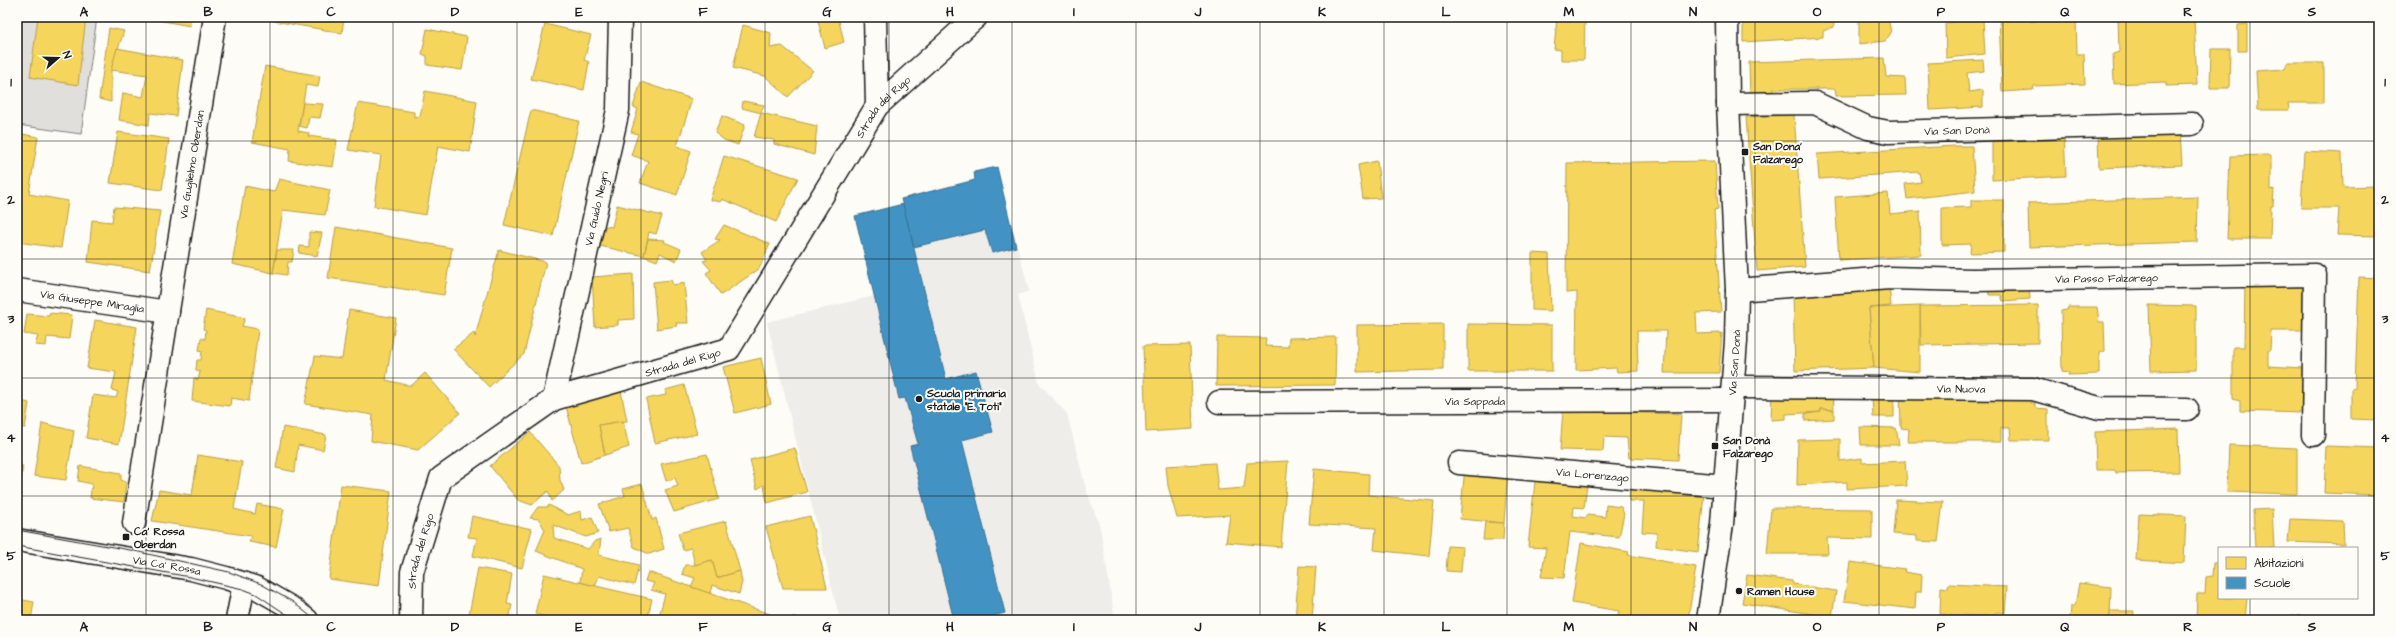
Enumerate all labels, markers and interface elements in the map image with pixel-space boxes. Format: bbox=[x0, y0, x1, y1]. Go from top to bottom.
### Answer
text: A bbox=[80, 3, 89, 21]
text: B bbox=[203, 3, 213, 21]
text: C bbox=[326, 3, 336, 21]
text: D bbox=[451, 3, 460, 21]
text: E bbox=[575, 3, 583, 21]
text: F bbox=[698, 3, 708, 21]
text: G bbox=[822, 3, 832, 21]
text: H bbox=[946, 3, 954, 21]
text: I bbox=[1073, 3, 1075, 21]
text: J bbox=[1194, 3, 1202, 21]
text: K bbox=[1318, 3, 1326, 21]
text: L bbox=[1441, 3, 1451, 21]
text: M bbox=[1564, 3, 1575, 21]
text: N bbox=[1689, 3, 1697, 21]
text: O bbox=[1813, 3, 1822, 21]
text: P bbox=[1937, 3, 1946, 21]
text: Q bbox=[2060, 3, 2070, 21]
text: R bbox=[2183, 3, 2193, 21]
text: S bbox=[2307, 3, 2317, 21]
north arrow bbox=[38, 38, 78, 78]
text: N bbox=[59, 49, 75, 61]
street label: Strada del Rigo bbox=[852, 72, 914, 141]
text: 1 bbox=[10, 73, 12, 91]
text: 1 bbox=[2384, 73, 2386, 91]
street label: Via Guglielmo Oberdan bbox=[176, 109, 208, 220]
street label: Via San Donà bbox=[1924, 122, 1990, 139]
place label: San Dona' Falzarego bbox=[1752, 139, 1804, 169]
marker: San Dona' Falzarego bbox=[1740, 147, 1750, 157]
street label: Via Guido Negri bbox=[581, 170, 612, 247]
text: 2 bbox=[6, 191, 15, 209]
text: 2 bbox=[2380, 191, 2389, 209]
street label: Via Passo Falzarego bbox=[2055, 270, 2159, 287]
street label: Via Giuseppe Miraglia bbox=[39, 286, 145, 316]
text: 3 bbox=[7, 310, 15, 328]
text: 3 bbox=[2381, 310, 2389, 328]
street label: Via San Donà bbox=[1725, 329, 1744, 396]
street label: Strada del Rigo bbox=[643, 345, 723, 381]
street label: Via Nuova bbox=[1937, 381, 1986, 397]
place label: Scuola primaria statale "E. Toti" bbox=[926, 386, 1006, 414]
marker: Scuola primaria statale "E. Toti" bbox=[914, 394, 924, 404]
street label: Via Sappada bbox=[1445, 394, 1506, 409]
text: 4 bbox=[7, 429, 16, 447]
text: 4 bbox=[2381, 429, 2390, 447]
place label: San Donà Falzarego bbox=[1722, 433, 1774, 463]
marker: San Donà Falzarego bbox=[1710, 441, 1720, 451]
street label: Via Lorenzago bbox=[1556, 464, 1630, 486]
street label: Strada del Rigo bbox=[405, 511, 438, 589]
place label: Ca' Rossa Oberdan bbox=[134, 524, 185, 552]
marker: Ca' Rossa Oberdan bbox=[121, 532, 131, 542]
text: 5 bbox=[6, 547, 16, 565]
legend bbox=[2218, 547, 2358, 599]
text: 5 bbox=[2380, 547, 2390, 565]
street label: Via Ca' Rossa bbox=[132, 552, 203, 579]
text: Abitazioni bbox=[2254, 555, 2304, 572]
text: Scuole bbox=[2254, 575, 2291, 592]
place label: Ramen House bbox=[1747, 584, 1815, 599]
marker: Ramen House bbox=[1734, 586, 1744, 596]
text: A bbox=[80, 618, 89, 636]
text: B bbox=[203, 618, 213, 636]
text: C bbox=[326, 618, 336, 636]
text: D bbox=[451, 618, 460, 636]
text: E bbox=[575, 618, 583, 636]
text: F bbox=[698, 618, 708, 636]
text: G bbox=[822, 618, 832, 636]
text: H bbox=[946, 618, 954, 636]
text: I bbox=[1073, 618, 1075, 636]
text: J bbox=[1194, 618, 1202, 636]
text: K bbox=[1318, 618, 1326, 636]
text: L bbox=[1441, 618, 1451, 636]
text: M bbox=[1564, 618, 1575, 636]
text: N bbox=[1689, 618, 1697, 636]
text: O bbox=[1813, 618, 1822, 636]
text: P bbox=[1937, 618, 1946, 636]
text: Q bbox=[2060, 618, 2070, 636]
text: R bbox=[2183, 618, 2193, 636]
text: S bbox=[2307, 618, 2317, 636]

